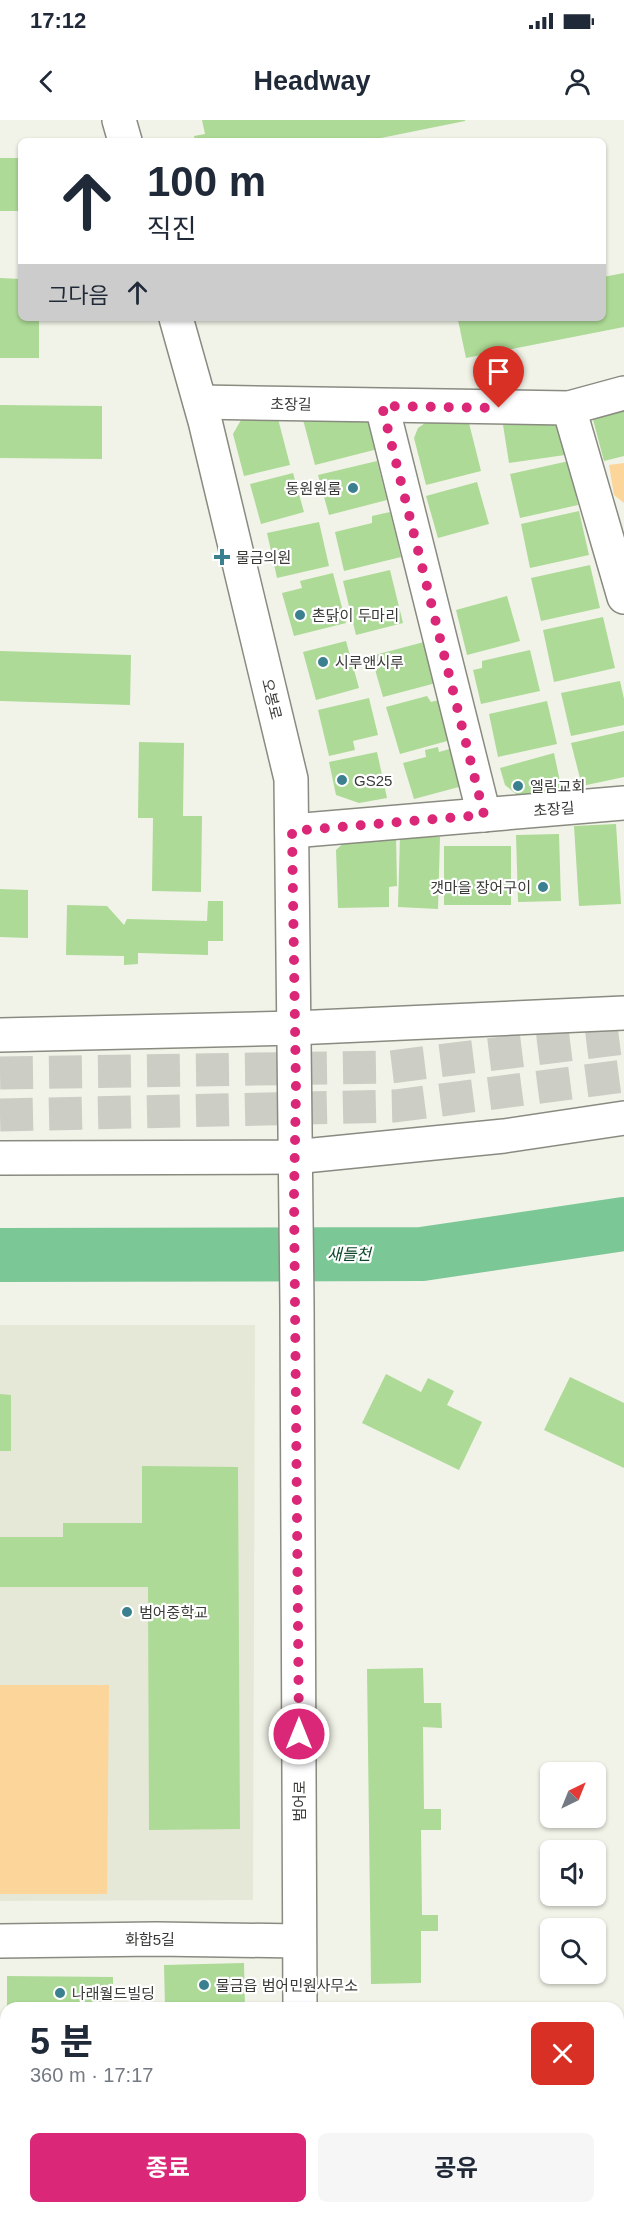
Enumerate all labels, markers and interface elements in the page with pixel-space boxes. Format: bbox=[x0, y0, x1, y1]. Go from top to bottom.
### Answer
text: 17:12 bbox=[30, 8, 86, 33]
icon: back bbox=[30, 65, 63, 98]
icon: person bbox=[561, 65, 594, 98]
text: Headway bbox=[253, 66, 371, 96]
text: 100 m bbox=[147, 158, 266, 205]
icon: ahead bbox=[48, 162, 126, 240]
text: 직진 bbox=[147, 214, 197, 244]
icon: ahead bbox=[121, 276, 154, 309]
text: 그다음 bbox=[48, 283, 109, 308]
pin bbox=[473, 346, 524, 408]
icon: arrive bbox=[482, 355, 515, 388]
street label: 초장길 bbox=[270, 395, 312, 413]
place label: 동원원룸 bbox=[286, 480, 341, 497]
marker: 동원원룸 bbox=[346, 481, 360, 495]
marker: 물금의원 bbox=[213, 548, 231, 566]
place label: 물금의원 bbox=[236, 549, 291, 566]
place label: 촌닭이 두마리 bbox=[312, 607, 399, 624]
marker: 촌닭이 두마리 bbox=[293, 608, 307, 622]
place label: 시루앤시루 bbox=[335, 654, 404, 671]
marker: 시루앤시루 bbox=[316, 655, 330, 669]
street label: 오봉로 bbox=[259, 677, 285, 721]
place label: GS25 bbox=[354, 772, 392, 789]
marker: GS25 bbox=[335, 773, 349, 787]
place label: 엘림교회 bbox=[530, 778, 585, 795]
marker: 엘림교회 bbox=[511, 779, 525, 793]
street label: 초장길 bbox=[533, 799, 575, 819]
place label: 갯마을 장어구이 bbox=[430, 879, 531, 896]
marker: 갯마을 장어구이 bbox=[536, 880, 550, 894]
water label: 새들천 bbox=[327, 1246, 373, 1263]
place label: 범어중학교 bbox=[139, 1604, 208, 1621]
marker: 범어중학교 bbox=[120, 1605, 134, 1619]
position arrow bbox=[267, 1702, 331, 1766]
north arrow bbox=[540, 1762, 606, 1828]
map controls bbox=[540, 1762, 606, 1984]
street label: 범어로 bbox=[291, 1780, 308, 1822]
button: sound bbox=[540, 1840, 606, 1906]
button: search bbox=[540, 1918, 606, 1984]
street label: 화합5길 bbox=[125, 1931, 175, 1948]
place label: 물금읍 범어민원사무소 bbox=[216, 1977, 358, 1994]
marker: 물금읍 범어민원사무소 bbox=[197, 1978, 211, 1992]
place label: 나래월드빌딩 bbox=[72, 1985, 155, 2002]
marker: 나래월드빌딩 bbox=[53, 1986, 67, 2000]
text: 5 분 bbox=[30, 2021, 93, 2062]
button: close bbox=[531, 2022, 594, 2085]
text: 360 m · 17:17 bbox=[30, 2064, 153, 2086]
button: 종료 bbox=[30, 2133, 306, 2202]
button: 공유 bbox=[318, 2133, 594, 2202]

